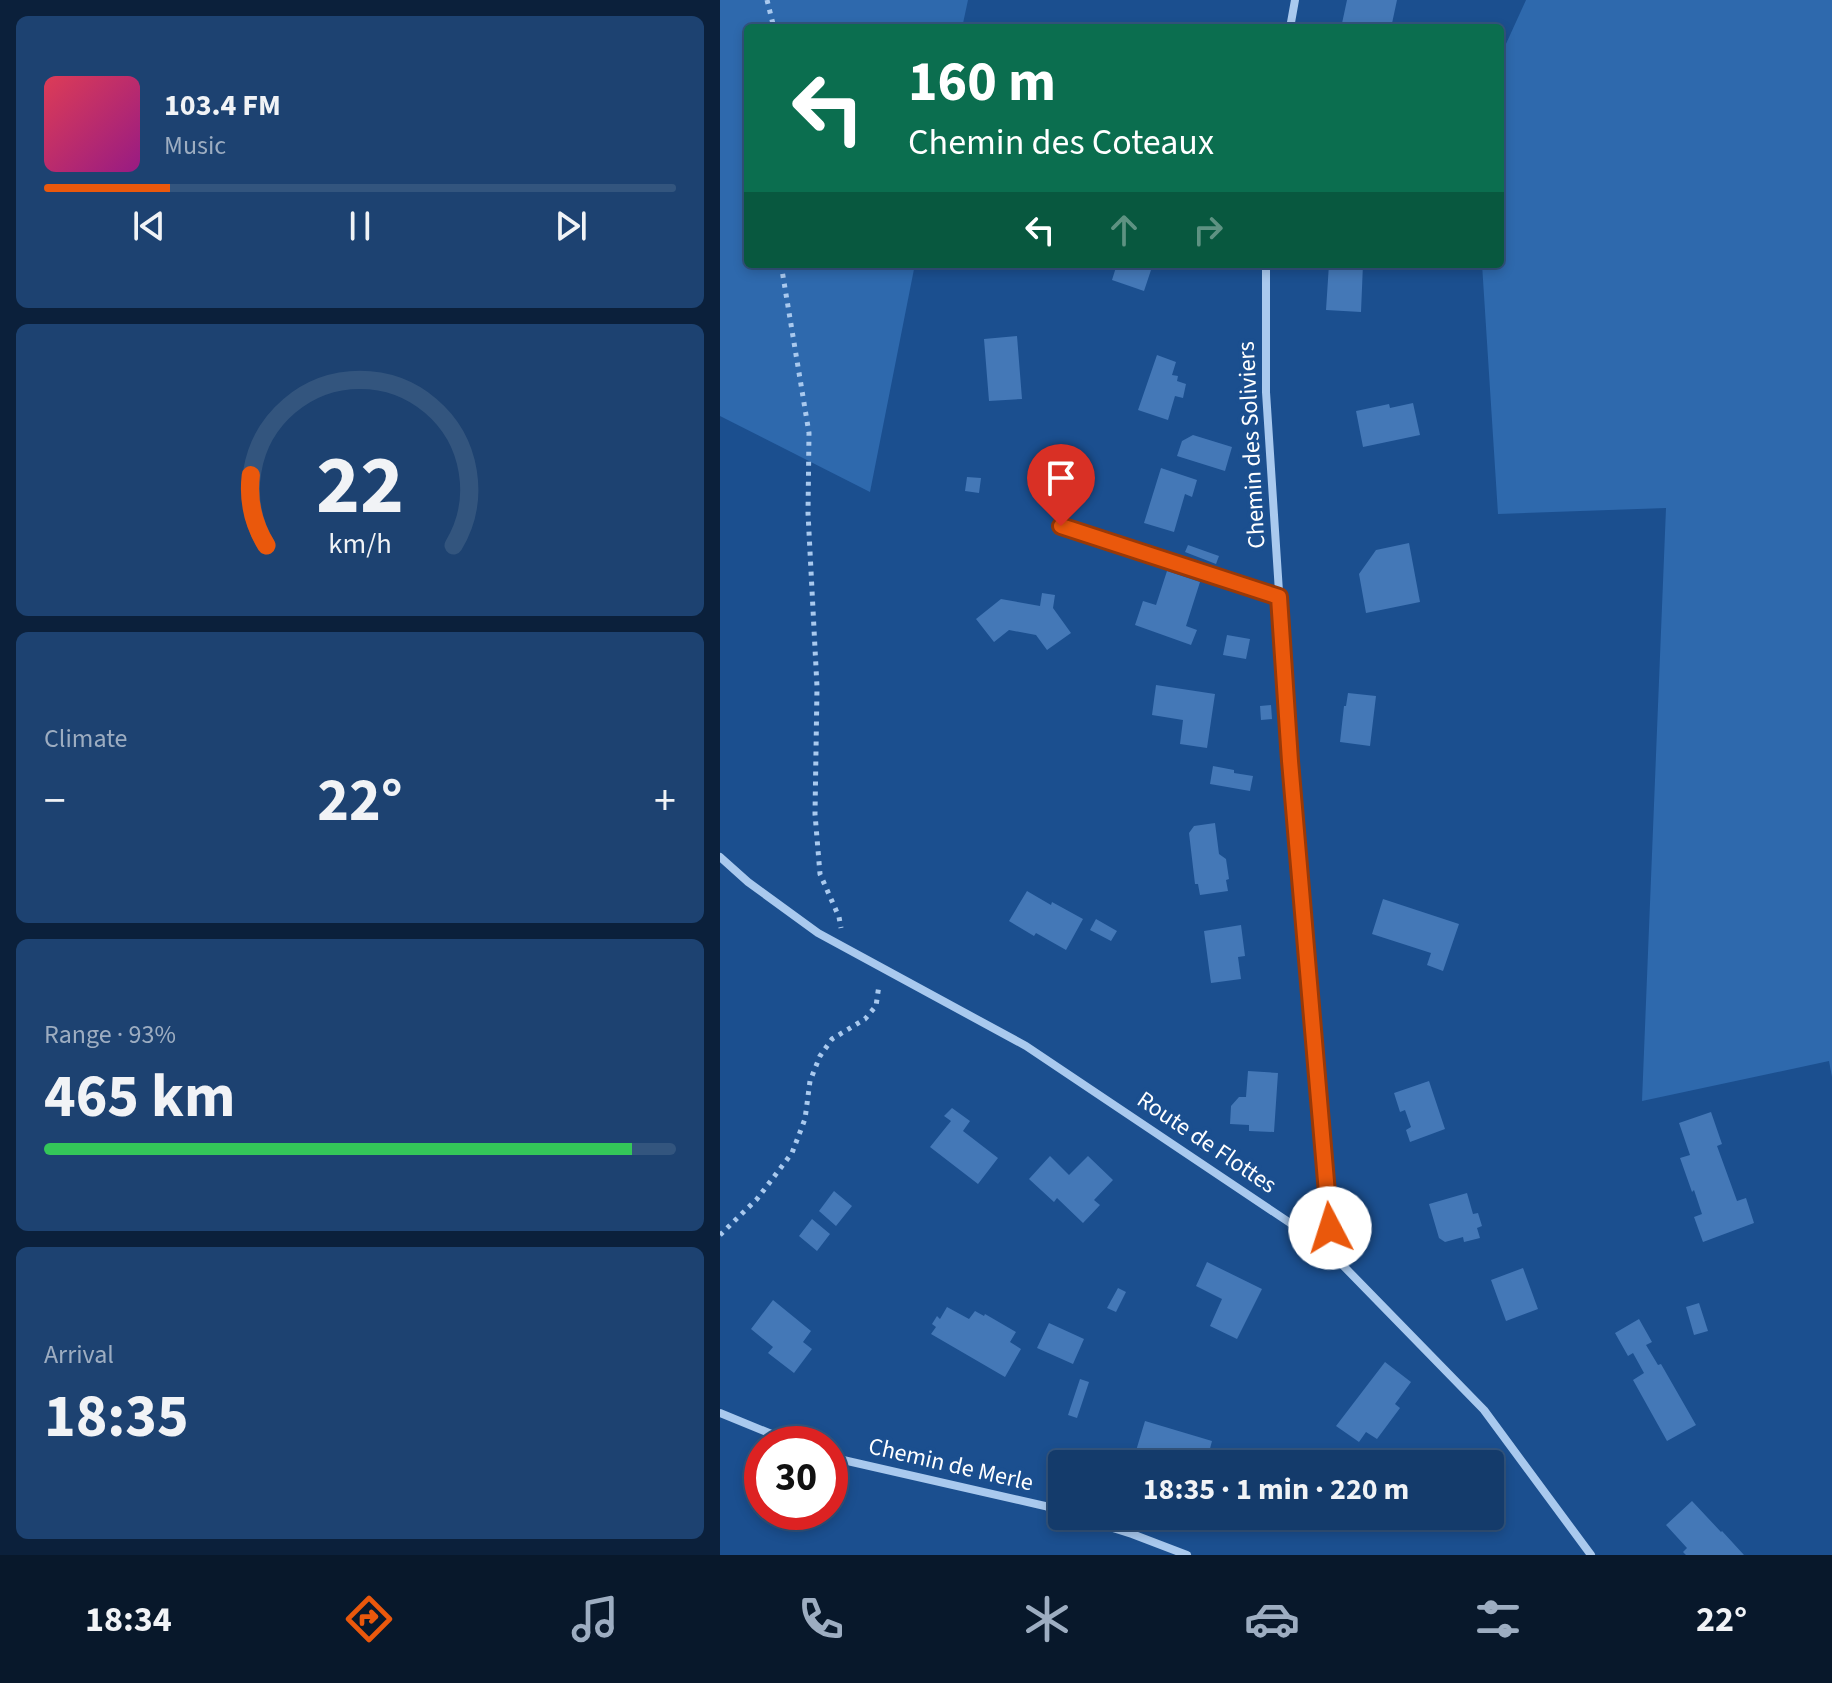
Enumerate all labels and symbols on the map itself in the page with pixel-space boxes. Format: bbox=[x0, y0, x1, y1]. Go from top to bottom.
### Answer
street label: Chemin des Soliviers bbox=[1229, 340, 1274, 550]
pin bbox=[1027, 444, 1095, 526]
street label: Route de Flottes bbox=[1130, 1083, 1284, 1202]
position arrow bbox=[1288, 1186, 1372, 1270]
speed limit sign: 30 bbox=[744, 1426, 848, 1530]
street label: Chemin de Merle bbox=[865, 1429, 1037, 1500]

